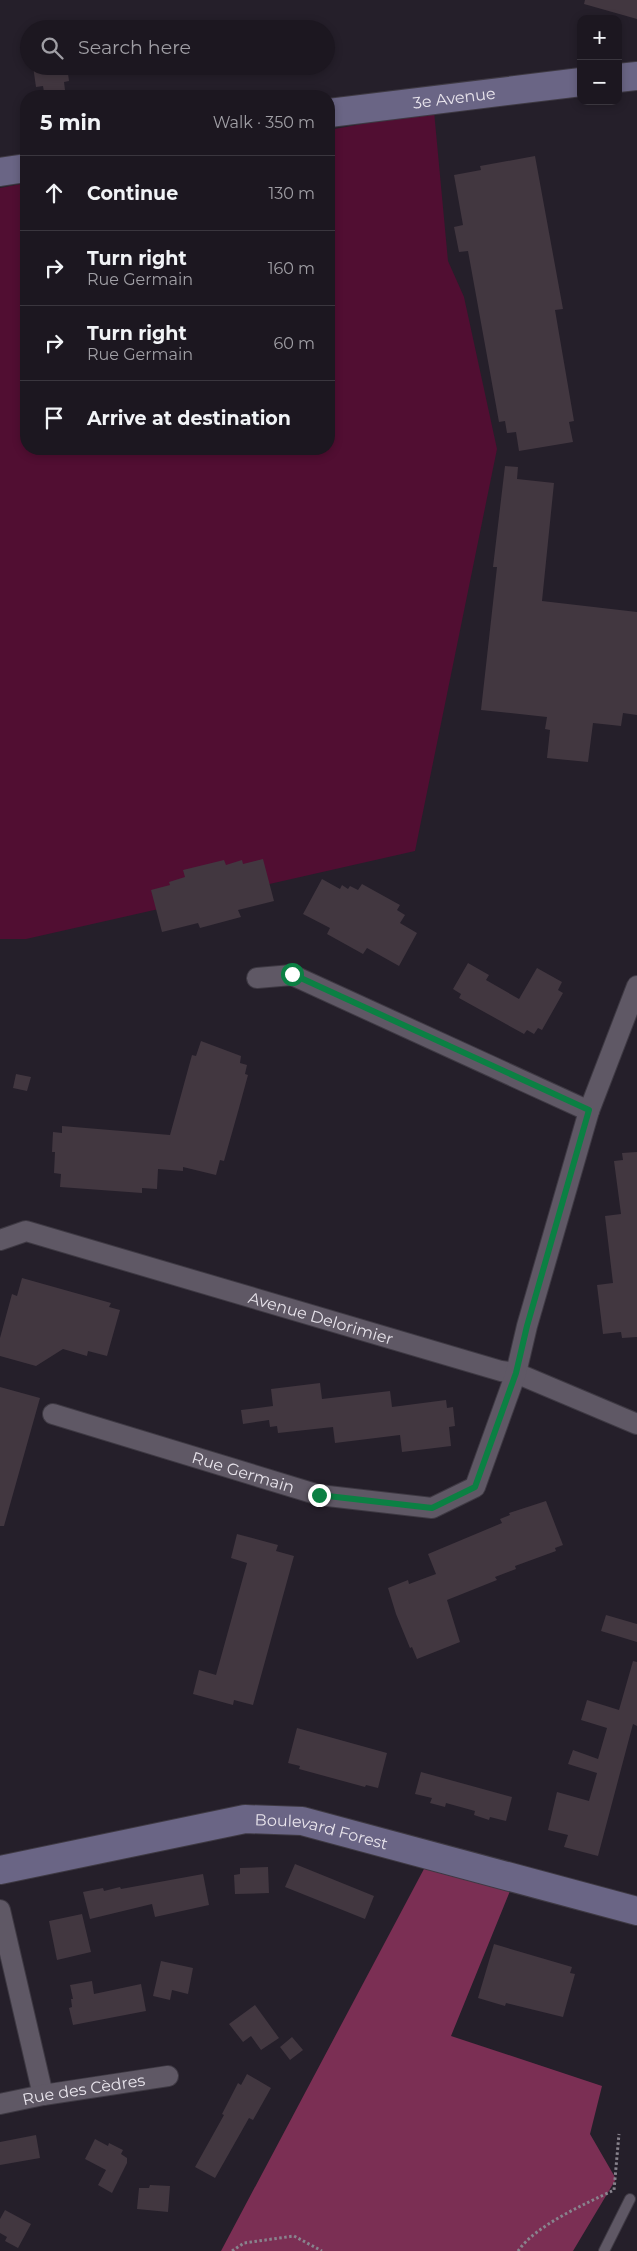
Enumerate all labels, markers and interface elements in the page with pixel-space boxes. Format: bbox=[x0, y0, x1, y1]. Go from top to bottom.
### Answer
map controls bbox=[577, 15, 622, 105]
button: + bbox=[577, 15, 622, 60]
search box bbox=[20, 20, 335, 75]
icon: search bbox=[38, 34, 66, 62]
text: Search here bbox=[78, 36, 191, 59]
button: − bbox=[577, 60, 622, 105]
street label: 3e Avenue bbox=[412, 83, 497, 112]
text: 5 min bbox=[40, 110, 101, 135]
text: Walk · 350 m bbox=[213, 113, 315, 132]
icon: ahead bbox=[40, 179, 68, 207]
text: Continue bbox=[87, 182, 178, 205]
text: 130 m bbox=[268, 184, 315, 203]
text: Turn right bbox=[87, 247, 187, 270]
icon: right bbox=[40, 254, 68, 282]
text: 160 m bbox=[268, 259, 315, 278]
text: Rue Germain bbox=[87, 270, 193, 289]
text: Turn right bbox=[87, 322, 187, 345]
icon: right bbox=[40, 329, 68, 357]
text: 60 m bbox=[273, 334, 315, 353]
text: Rue Germain bbox=[87, 345, 193, 364]
icon: arrive bbox=[40, 404, 68, 432]
text: Arrive at destination bbox=[87, 407, 291, 430]
route start bbox=[281, 963, 304, 986]
street label: Avenue Delorimier bbox=[246, 1288, 396, 1348]
street label: Rue Germain bbox=[190, 1447, 297, 1497]
route end bbox=[308, 1484, 331, 1507]
street label: Boulevard Forest bbox=[254, 1810, 391, 1853]
street label: Rue des Cèdres bbox=[21, 2070, 147, 2109]

